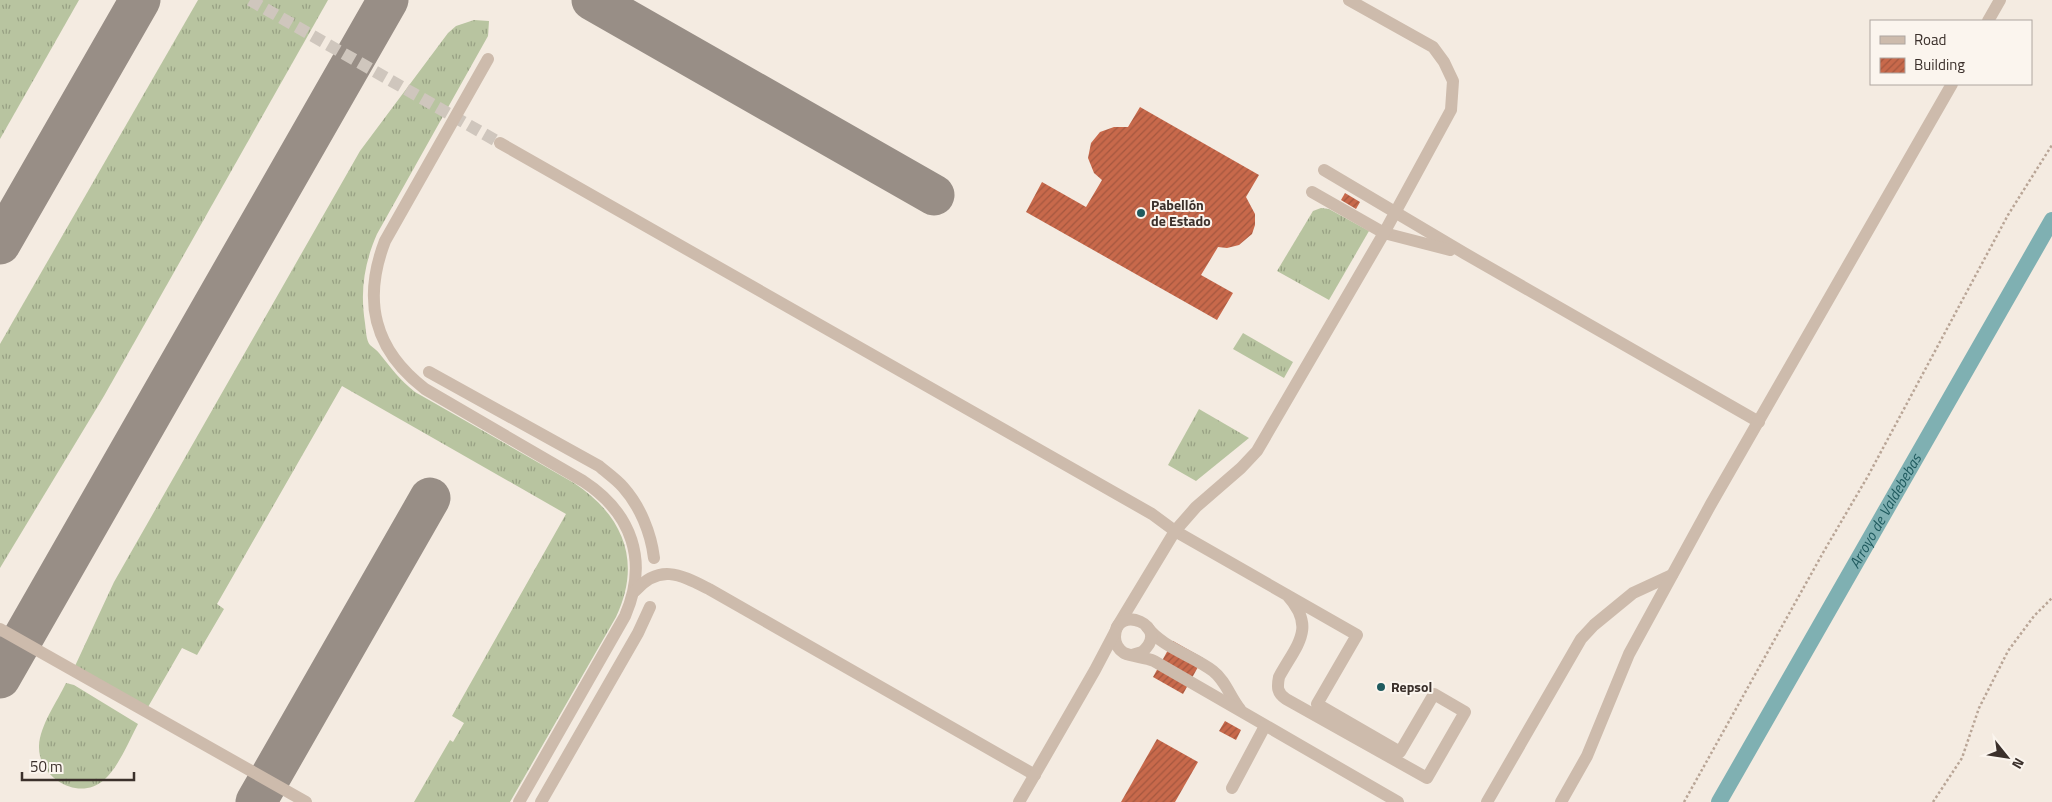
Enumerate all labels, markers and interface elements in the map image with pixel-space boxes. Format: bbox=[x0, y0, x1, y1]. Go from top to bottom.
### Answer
legend bbox=[1870, 20, 2032, 85]
text: Road bbox=[1914, 28, 1946, 51]
text: Building bbox=[1914, 53, 1965, 76]
place label: Pabellón de Estado bbox=[1151, 194, 1211, 231]
marker: Pabellón de Estado bbox=[1135, 207, 1147, 219]
water label: Arroyo de Valdebebas bbox=[1843, 448, 1928, 573]
place label: Repsol bbox=[1391, 676, 1432, 697]
marker: Repsol bbox=[1375, 681, 1387, 693]
north arrow bbox=[1982, 732, 2032, 782]
scale bar bbox=[22, 750, 135, 782]
text: N bbox=[2007, 754, 2030, 773]
text: 50 m bbox=[30, 755, 63, 778]

